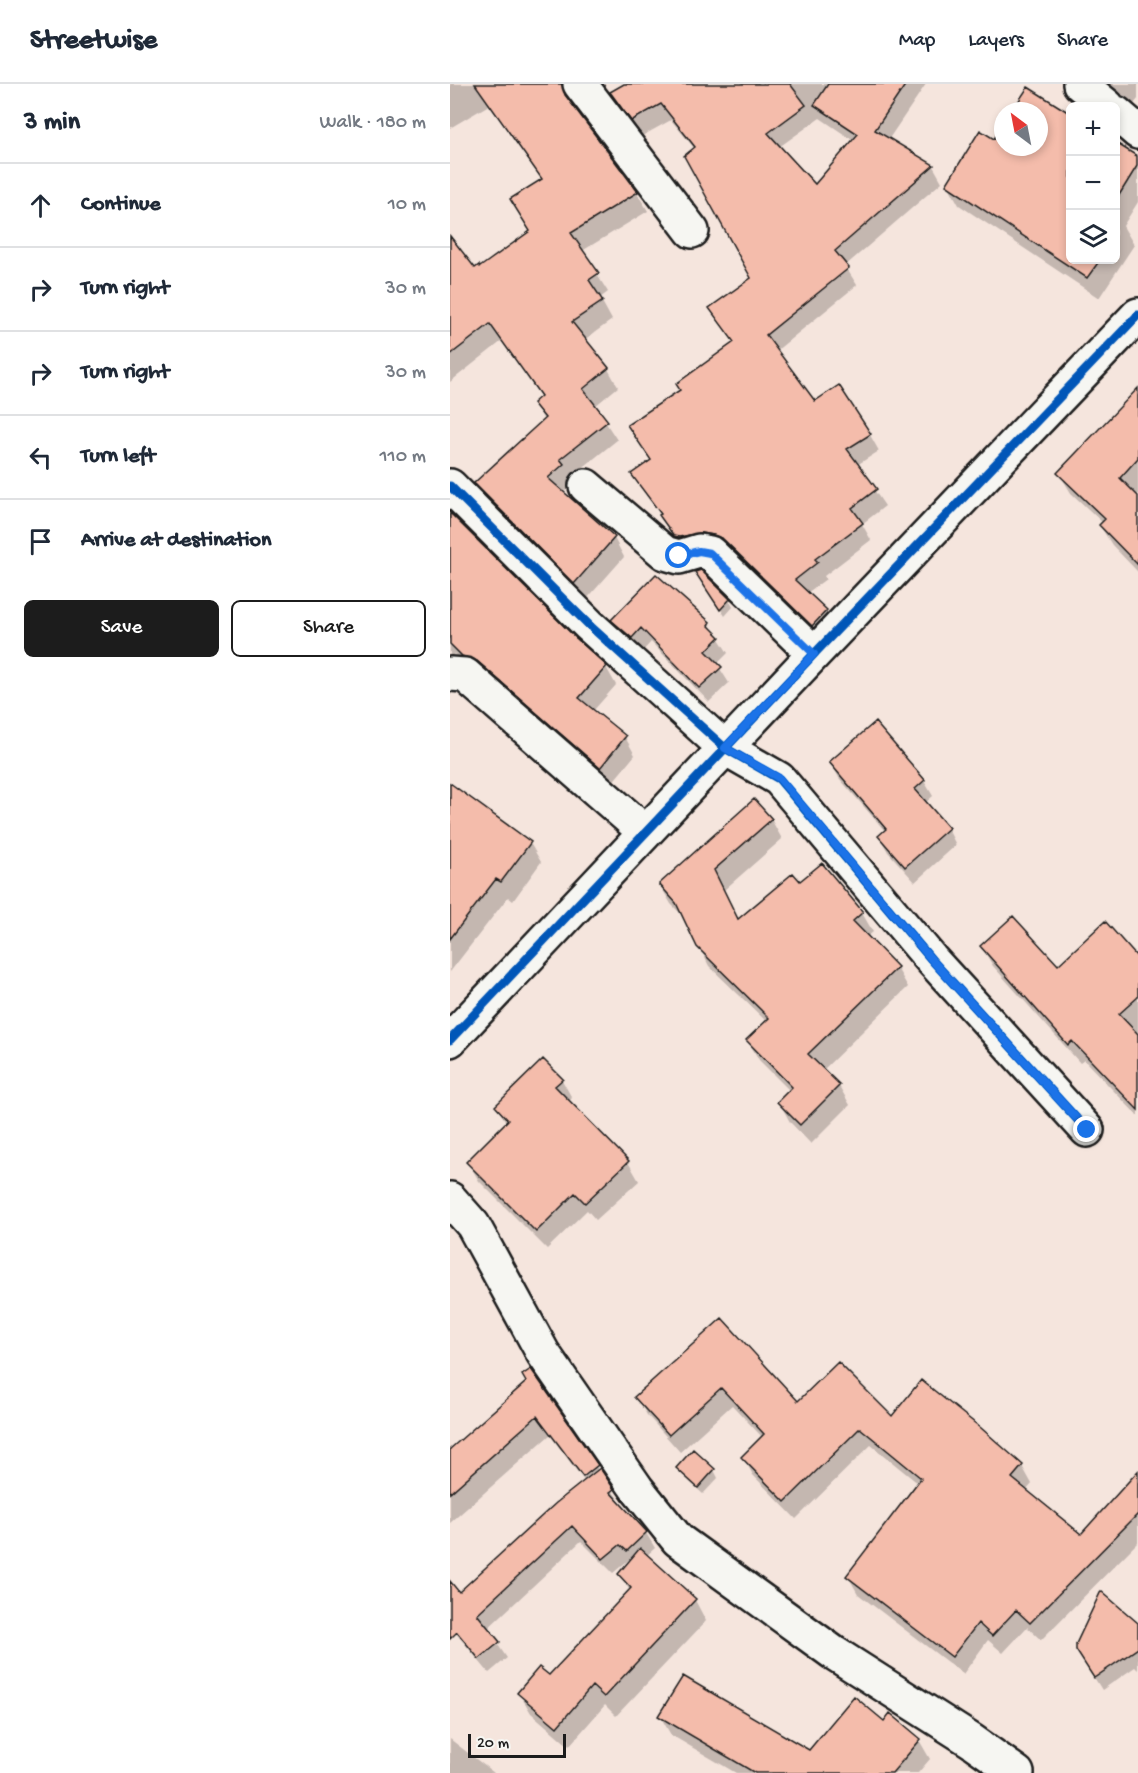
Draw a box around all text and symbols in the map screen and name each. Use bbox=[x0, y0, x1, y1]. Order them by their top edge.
text: Streetwise bbox=[30, 25, 157, 58]
text: Map bbox=[899, 29, 935, 54]
text: Layers bbox=[968, 29, 1024, 54]
text: Share bbox=[1057, 29, 1108, 54]
north arrow bbox=[994, 102, 1048, 156]
map controls bbox=[1066, 102, 1120, 264]
button: + bbox=[1066, 102, 1120, 156]
text: 3 min bbox=[24, 108, 80, 139]
text: Walk · 180 m bbox=[319, 112, 426, 135]
button: − bbox=[1066, 156, 1120, 210]
icon: ahead bbox=[24, 189, 57, 222]
text: Continue bbox=[81, 192, 161, 218]
text: 10 m bbox=[388, 194, 426, 217]
button: layers bbox=[1066, 210, 1120, 264]
icon: right bbox=[24, 273, 57, 306]
text: Turn right bbox=[81, 276, 169, 302]
text: 30 m bbox=[385, 278, 426, 301]
icon: right bbox=[24, 357, 57, 390]
text: Turn right bbox=[81, 360, 169, 386]
text: 30 m bbox=[385, 362, 426, 385]
icon: left bbox=[24, 441, 57, 474]
text: Turn left bbox=[81, 444, 155, 470]
text: 110 m bbox=[380, 446, 426, 469]
icon: arrive bbox=[24, 525, 57, 558]
text: Arrive at destination bbox=[81, 528, 271, 554]
route start bbox=[665, 542, 691, 568]
button: Save bbox=[24, 600, 219, 657]
button: Share bbox=[231, 600, 426, 657]
route end bbox=[1073, 1116, 1099, 1142]
scale bar bbox=[468, 1731, 566, 1758]
text: 20 m bbox=[477, 1735, 509, 1754]

